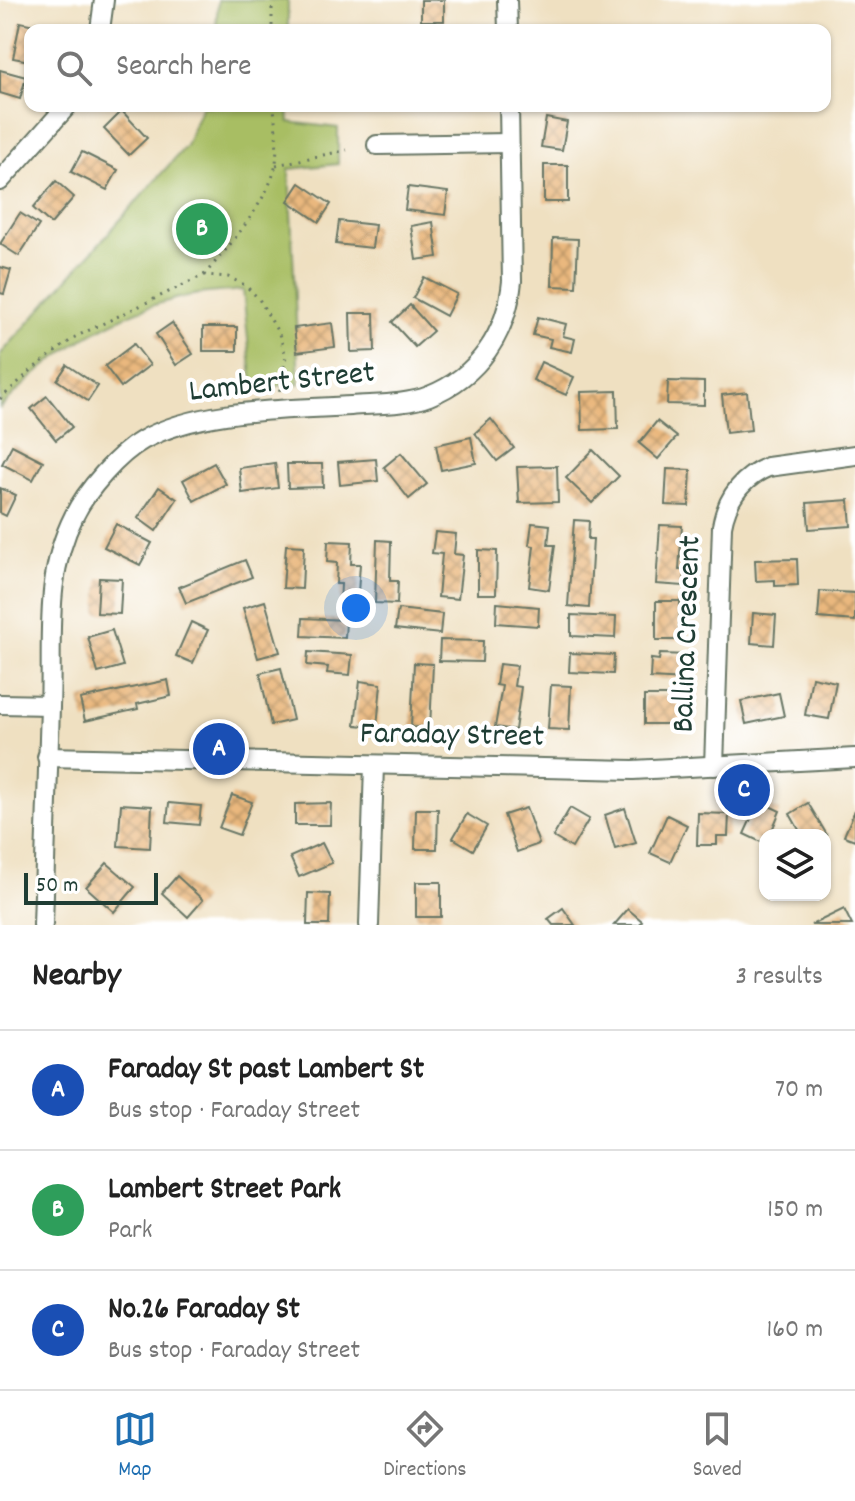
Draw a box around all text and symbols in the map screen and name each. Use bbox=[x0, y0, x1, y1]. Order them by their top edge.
search box bbox=[24, 24, 831, 112]
icon: search bbox=[52, 46, 96, 90]
text: Search here bbox=[116, 47, 252, 90]
pin: B bbox=[176, 199, 228, 259]
street label: Lambert Street bbox=[187, 351, 377, 417]
street label: Ballina Crescent bbox=[663, 534, 715, 733]
your location bbox=[336, 588, 376, 628]
street label: Faraday Street bbox=[359, 712, 545, 762]
pin: A bbox=[193, 719, 245, 779]
pin: C bbox=[718, 760, 770, 820]
map controls bbox=[759, 829, 831, 901]
button: layers bbox=[759, 829, 831, 901]
scale bar bbox=[24, 869, 158, 905]
text: 50 m bbox=[36, 871, 78, 902]
text: Nearby bbox=[32, 953, 121, 1002]
text: 3 results bbox=[736, 959, 823, 996]
text: Faraday St past Lambert St bbox=[108, 1050, 424, 1093]
text: A bbox=[51, 1072, 65, 1109]
text: 70 m bbox=[775, 1072, 823, 1109]
text: Bus stop · Faraday Street bbox=[108, 1093, 360, 1130]
text: Lambert Street Park bbox=[108, 1170, 341, 1213]
text: B bbox=[52, 1192, 64, 1229]
text: 150 m bbox=[767, 1192, 823, 1229]
text: Park bbox=[108, 1213, 152, 1250]
text: No.26 Faraday St bbox=[108, 1290, 300, 1333]
text: C bbox=[52, 1312, 64, 1349]
text: 160 m bbox=[767, 1312, 823, 1349]
text: Bus stop · Faraday Street bbox=[108, 1333, 360, 1370]
tab: Map bbox=[113, 1407, 157, 1486]
tab: Directions bbox=[383, 1407, 467, 1486]
tab: Saved bbox=[693, 1407, 742, 1486]

